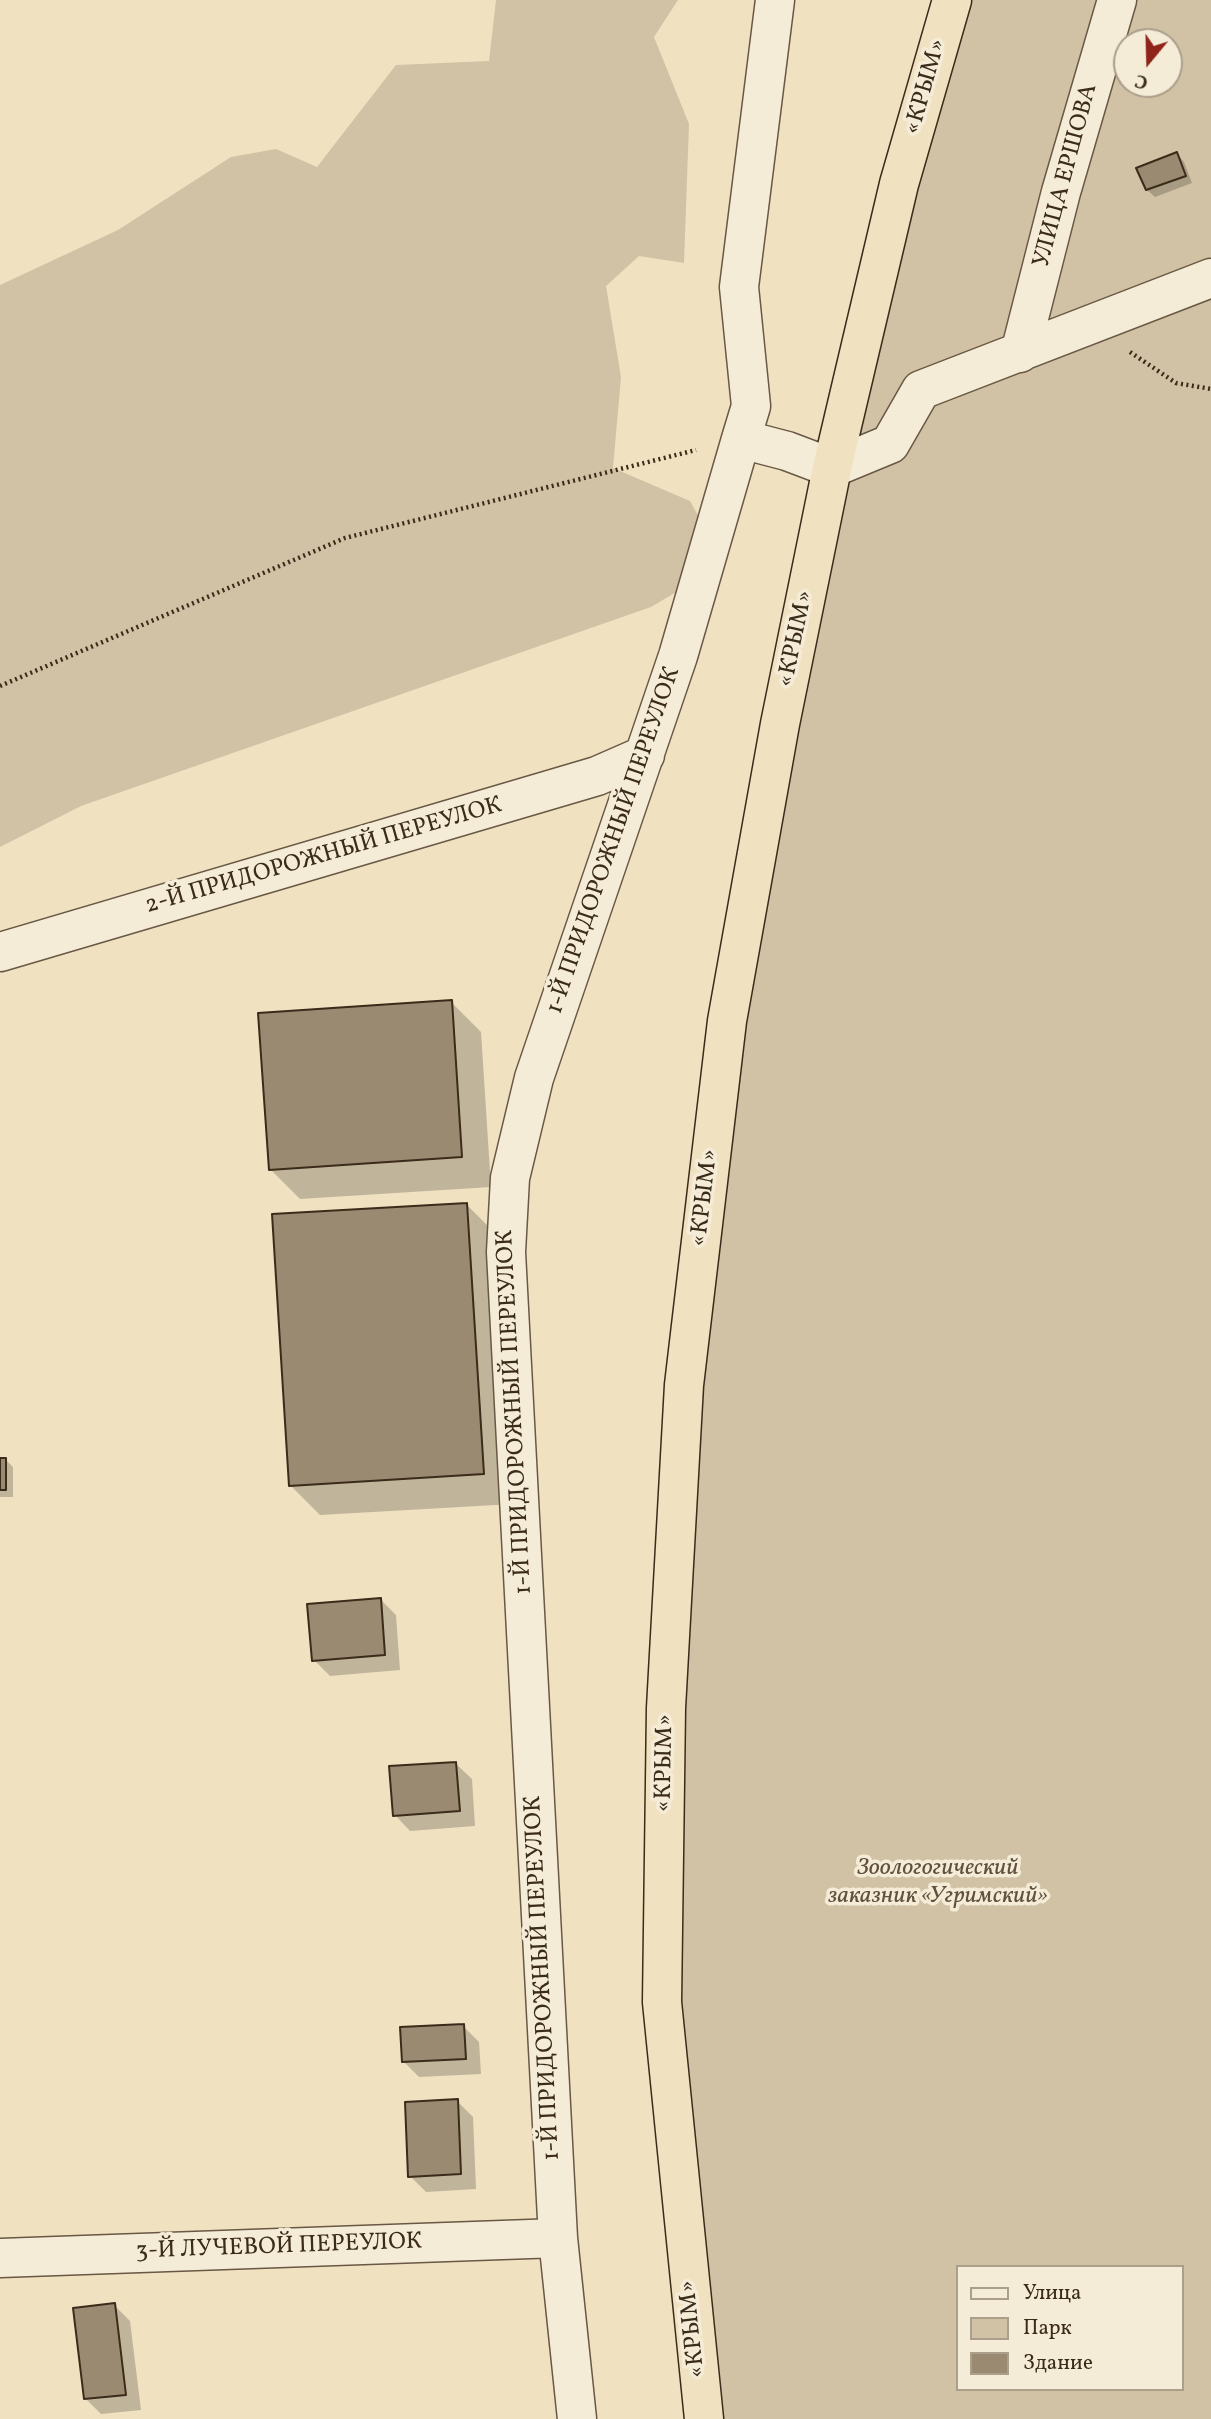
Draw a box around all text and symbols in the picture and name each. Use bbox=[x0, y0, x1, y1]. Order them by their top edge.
north arrow bbox=[1113, 28, 1183, 98]
street label: «КРЫМ» bbox=[900, 36, 954, 138]
text: С bbox=[1132, 67, 1152, 95]
street label: УЛИЦА ЕРШОВА bbox=[1029, 81, 1105, 271]
street label: «КРЫМ» bbox=[773, 588, 821, 690]
street label: 1-Й ПРИДОРОЖНЫЙ ПЕРЕУЛОК bbox=[542, 664, 688, 1018]
street label: 2-Й ПРИДОРОЖНЫЙ ПЕРЕУЛОК bbox=[142, 792, 506, 922]
street label: «КРЫМ» bbox=[686, 1148, 726, 1248]
street label: 1-Й ПРИДОРОЖНЫЙ ПЕРЕУЛОК bbox=[492, 1229, 540, 1595]
street label: «КРЫМ» bbox=[651, 1714, 681, 1812]
street label: 1-Й ПРИДОРОЖНЫЙ ПЕРЕУЛОК bbox=[520, 1795, 568, 2161]
park label: Зоологогический заказник «Угримский» bbox=[828, 1856, 1048, 1912]
street label: 3-Й ЛУЧЕВОЙ ПЕРЕУЛОК bbox=[135, 2229, 423, 2267]
legend bbox=[956, 2265, 1183, 2391]
street label: «КРЫМ» bbox=[675, 2279, 713, 2379]
text: Улица bbox=[1023, 2279, 1081, 2308]
text: Парк bbox=[1023, 2314, 1072, 2343]
text: Здание bbox=[1023, 2349, 1093, 2378]

